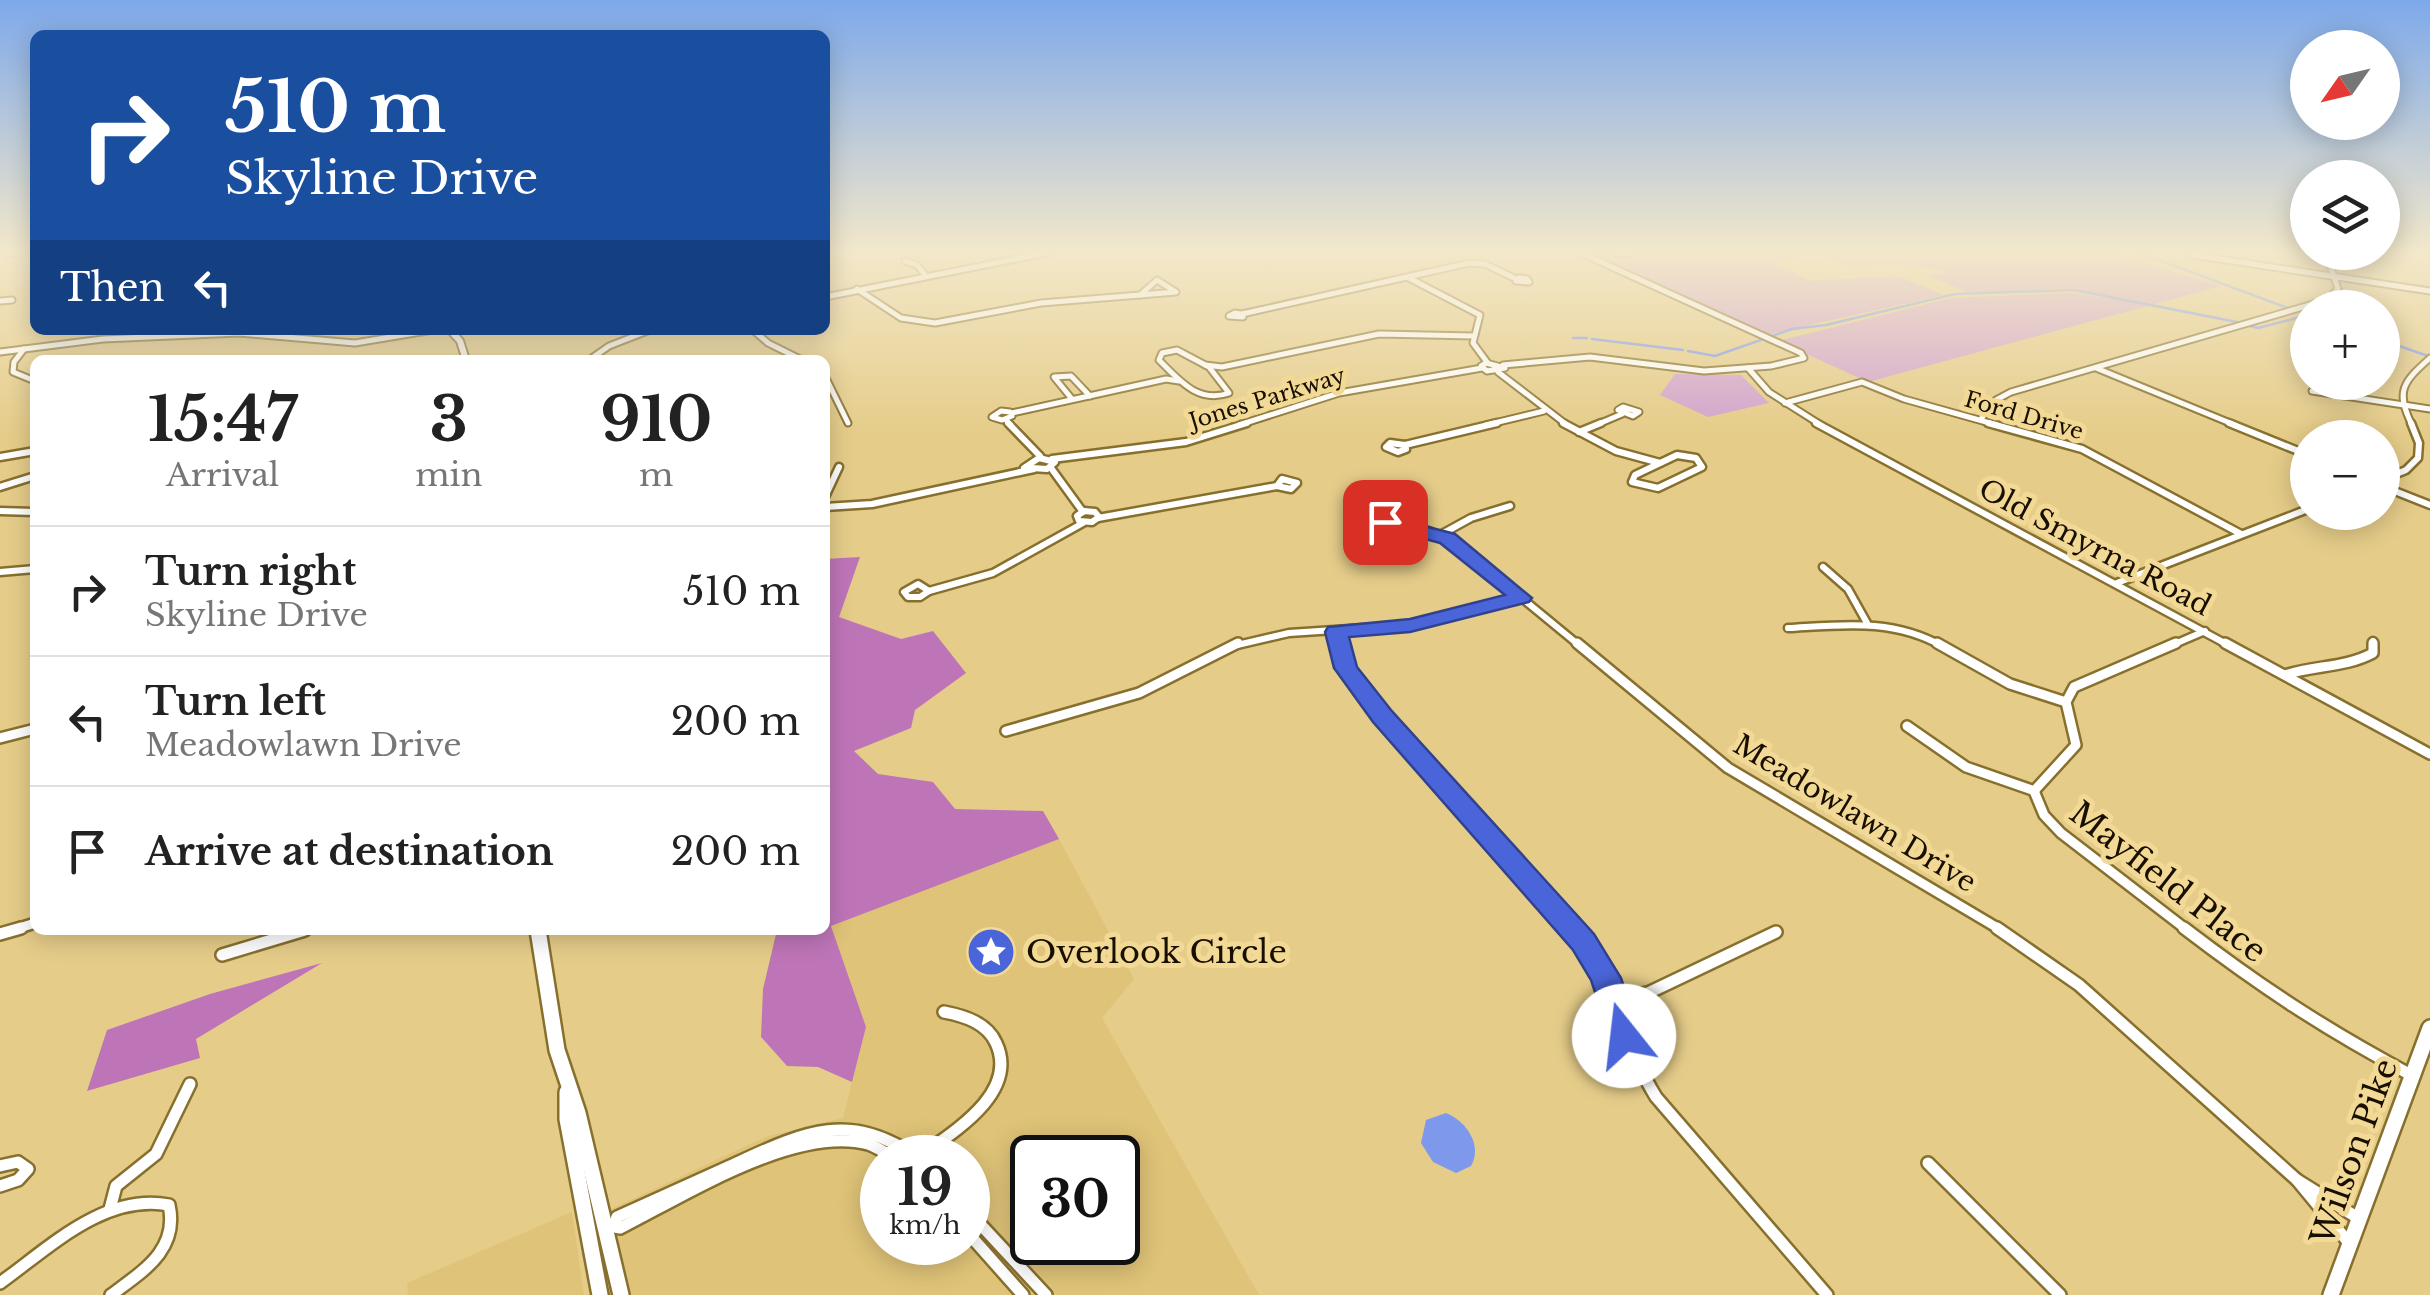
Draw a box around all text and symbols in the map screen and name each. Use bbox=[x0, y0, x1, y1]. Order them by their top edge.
north arrow bbox=[2290, 30, 2400, 140]
map controls bbox=[2290, 30, 2400, 530]
text: 510 m bbox=[225, 64, 446, 151]
icon: right bbox=[60, 70, 190, 200]
text: Skyline Drive bbox=[225, 150, 538, 206]
button: layers bbox=[2290, 160, 2400, 270]
icon: left bbox=[185, 260, 240, 315]
text: Then bbox=[60, 264, 165, 311]
button: + bbox=[2290, 290, 2400, 400]
street label: Jones Parkway bbox=[1183, 362, 1349, 436]
text: 15:47 bbox=[148, 383, 297, 457]
text: 3 bbox=[430, 383, 468, 457]
text: 910 bbox=[600, 383, 712, 457]
street label: Ford Drive bbox=[1961, 386, 2086, 445]
button: − bbox=[2290, 420, 2400, 530]
text: Arrival bbox=[166, 455, 279, 495]
text: min bbox=[415, 455, 483, 495]
text: m bbox=[639, 455, 673, 495]
street label: Old Smyrna Road bbox=[1973, 471, 2217, 624]
pin bbox=[1343, 480, 1428, 565]
icon: arrive bbox=[1358, 495, 1413, 550]
text: Turn right bbox=[145, 548, 356, 595]
icon: right bbox=[60, 564, 115, 619]
text: 510 m bbox=[683, 568, 800, 615]
text: Skyline Drive bbox=[145, 595, 368, 635]
text: Turn left bbox=[145, 678, 326, 725]
icon: left bbox=[60, 694, 115, 749]
text: 200 m bbox=[671, 698, 800, 745]
text: Meadowlawn Drive bbox=[145, 725, 462, 765]
street label: Meadowlawn Drive bbox=[1727, 727, 1982, 900]
street label: Mayfield Place bbox=[2062, 793, 2274, 971]
icon: arrive bbox=[60, 824, 115, 879]
text: Arrive at destination bbox=[145, 828, 554, 875]
text: 200 m bbox=[671, 828, 800, 875]
place icon: Overlook Circle bbox=[965, 926, 1017, 978]
place label: Overlook Circle bbox=[1026, 932, 1287, 972]
position arrow bbox=[1572, 984, 1676, 1088]
street label: Wilson Pike bbox=[2301, 1053, 2406, 1251]
speed limit sign: 30 bbox=[1010, 1135, 1140, 1265]
text: 19 bbox=[897, 1156, 953, 1219]
text: km/h bbox=[890, 1210, 960, 1241]

